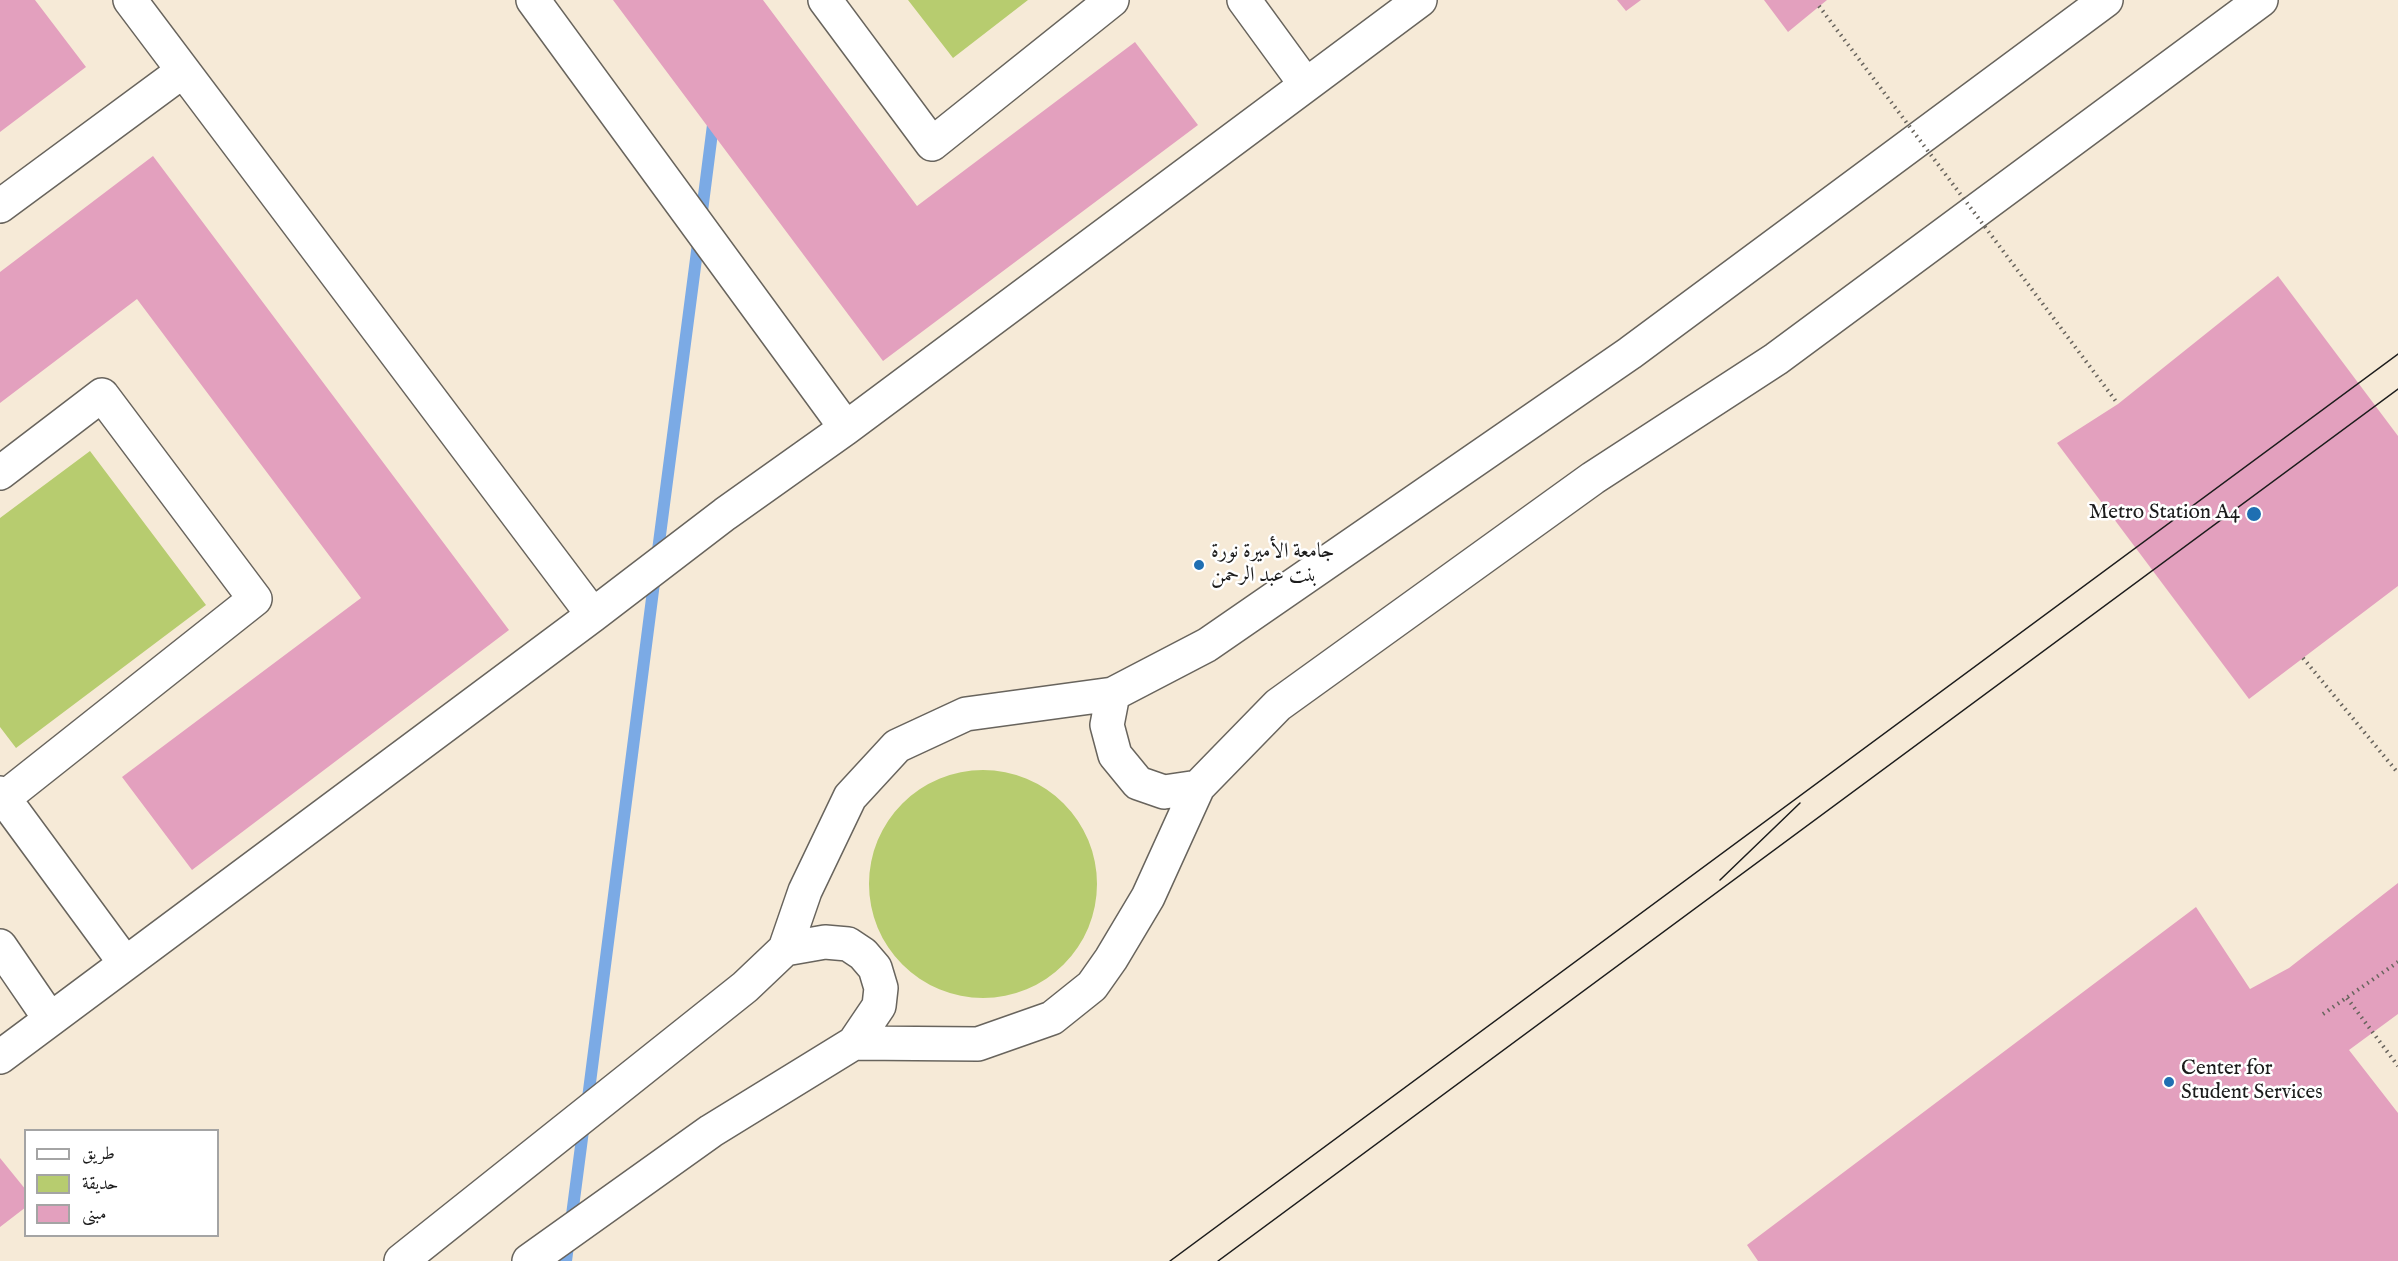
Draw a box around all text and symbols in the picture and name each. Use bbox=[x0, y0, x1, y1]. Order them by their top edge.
place label: Metro Station A4 bbox=[2089, 501, 2240, 527]
marker: Metro Station A4 bbox=[2245, 505, 2263, 523]
place label: جامعة الأميرة نورة بنت عبد الرحمن bbox=[1211, 540, 1334, 590]
marker: جامعة الأميرة نورة بنت عبد الرحمن bbox=[1192, 558, 1206, 572]
place label: Center for Student Services bbox=[2181, 1057, 2323, 1107]
marker: Center for Student Services bbox=[2162, 1075, 2176, 1089]
legend bbox=[24, 1129, 219, 1237]
text: طريق bbox=[82, 1143, 115, 1166]
text: حديقة bbox=[82, 1173, 118, 1196]
text: مبنى bbox=[82, 1203, 107, 1226]

